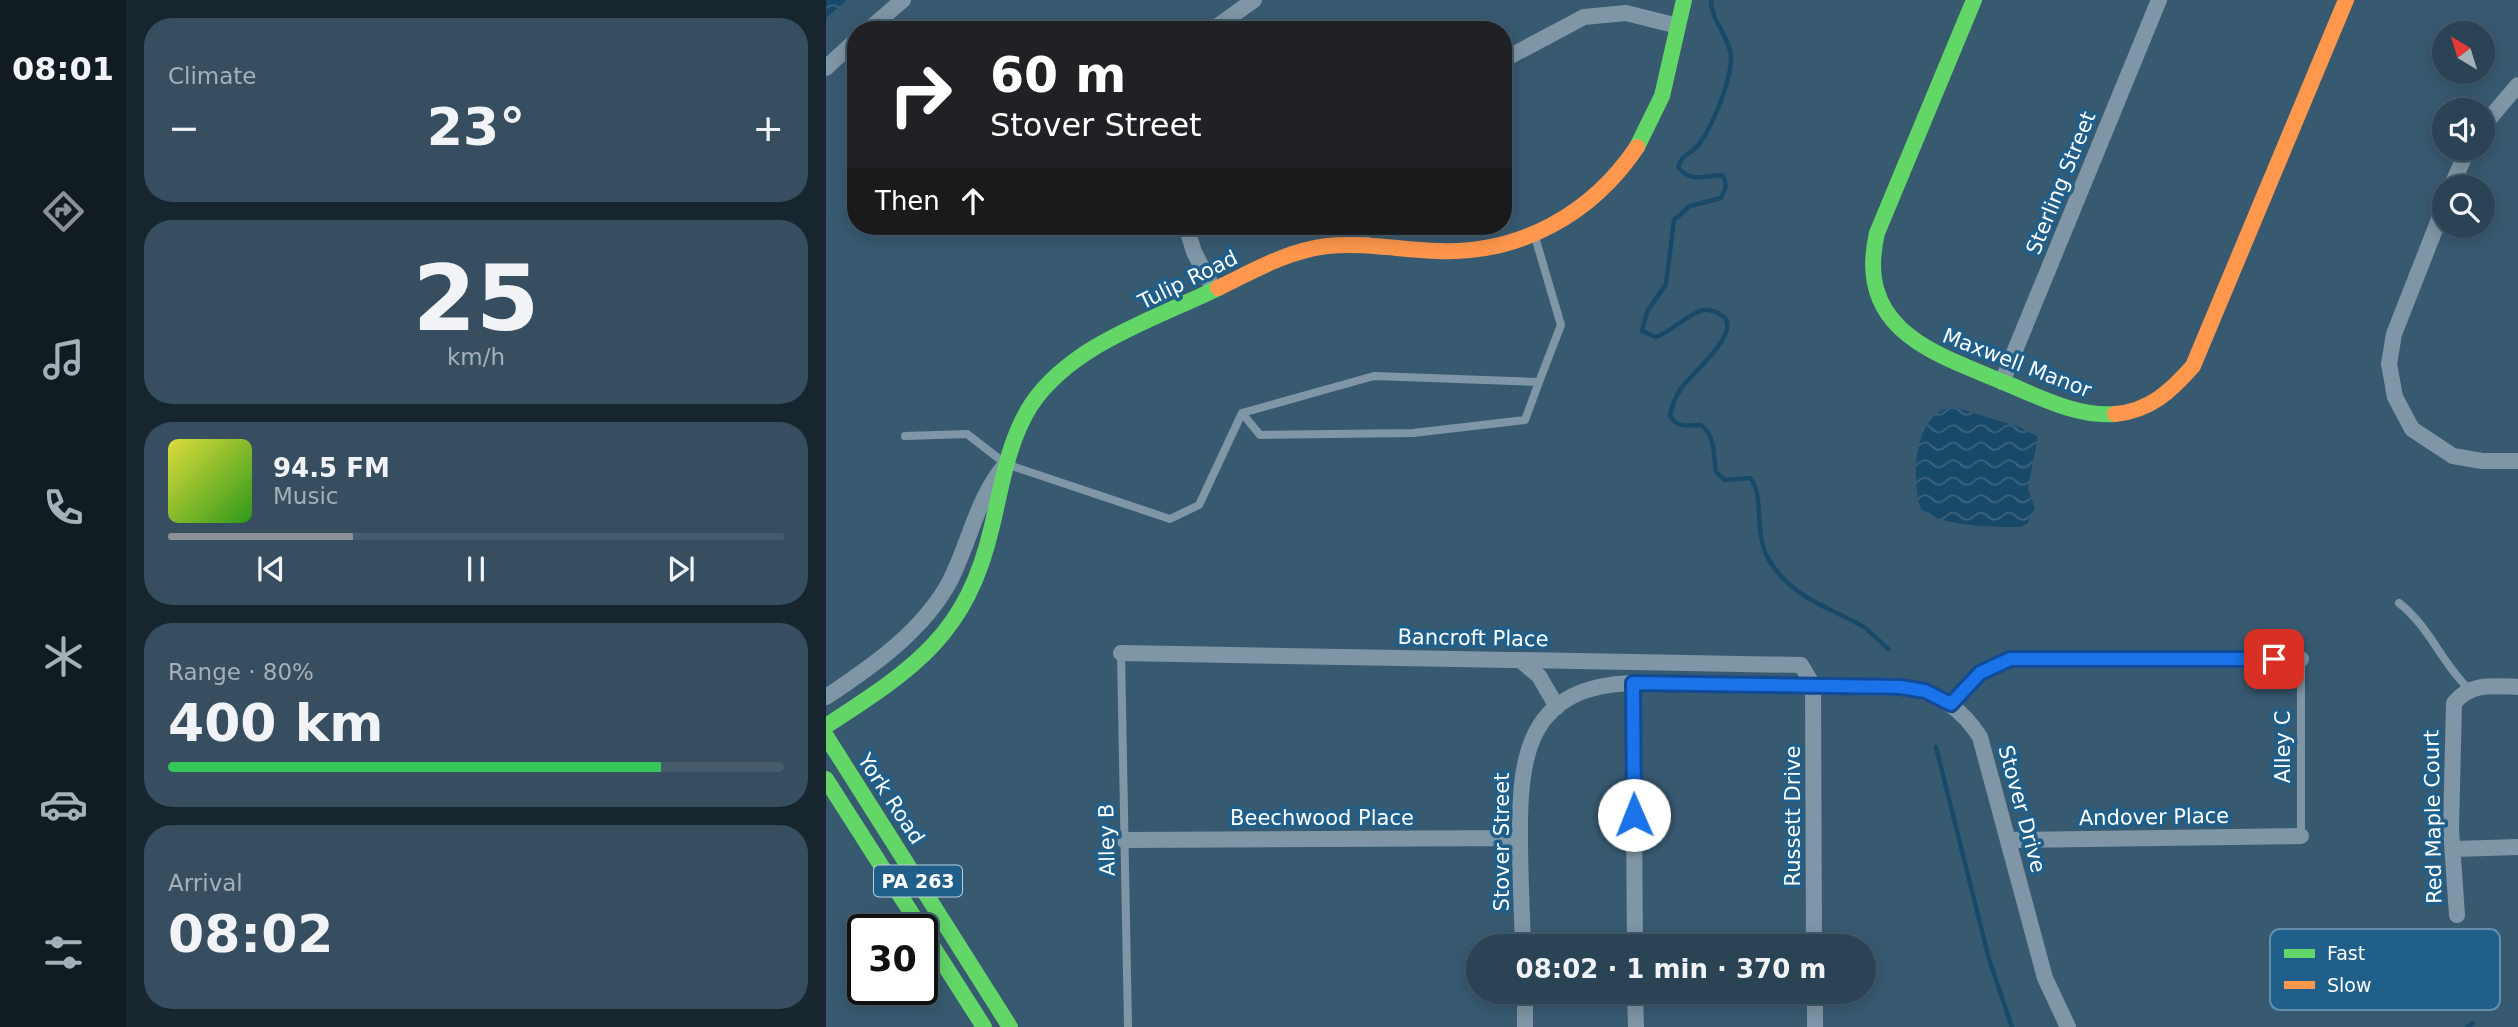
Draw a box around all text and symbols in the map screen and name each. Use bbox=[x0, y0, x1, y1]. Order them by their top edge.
north arrow bbox=[2432, 21, 2496, 84]
map controls bbox=[2432, 21, 2495, 238]
text: 60 m bbox=[990, 47, 1126, 104]
icon: right bbox=[875, 49, 966, 140]
text: 08:01 bbox=[12, 50, 114, 88]
text: Climate bbox=[168, 63, 257, 89]
text: 23° bbox=[427, 97, 525, 157]
button: sound bbox=[2432, 98, 2495, 161]
text: − bbox=[168, 106, 200, 150]
text: + bbox=[752, 106, 784, 150]
text: Stover Street bbox=[990, 106, 1202, 144]
street label: Sterling Street bbox=[2021, 108, 2101, 258]
button: search bbox=[2432, 175, 2495, 238]
icon: ahead bbox=[954, 182, 992, 220]
text: Then bbox=[875, 186, 940, 216]
icon: directions bbox=[39, 187, 88, 236]
text: 25 bbox=[413, 246, 539, 351]
street label: Tulip Road bbox=[1134, 246, 1241, 315]
street label: Maxwell Manor bbox=[1939, 324, 2095, 403]
icon: music bbox=[39, 335, 88, 384]
text: km/h bbox=[447, 344, 505, 370]
text: 94.5 FM bbox=[273, 453, 390, 483]
icon: phone bbox=[39, 483, 88, 532]
text: Music bbox=[273, 483, 338, 509]
icon: previous bbox=[252, 550, 290, 588]
icon: pause bbox=[457, 550, 495, 588]
icon: next bbox=[662, 550, 700, 588]
street label: Bancroft Place bbox=[1397, 625, 1549, 651]
pin bbox=[2244, 629, 2304, 689]
icon: climate bbox=[39, 632, 88, 681]
icon: arrive bbox=[2255, 640, 2293, 678]
text: Range · 80% bbox=[168, 659, 314, 685]
text: 400 km bbox=[168, 693, 383, 753]
street label: Alley C bbox=[2271, 711, 2295, 783]
street label: Red Maple Court bbox=[2419, 730, 2447, 904]
street label: Stover Drive bbox=[1993, 743, 2051, 875]
street label: Russett Drive bbox=[1781, 746, 1805, 886]
street label: York Road bbox=[852, 748, 929, 849]
street label: Stover Street bbox=[1490, 773, 1514, 911]
position arrow bbox=[1597, 778, 1671, 852]
icon: car bbox=[39, 780, 88, 829]
street label: Alley B bbox=[1094, 804, 1120, 876]
street label: Andover Place bbox=[2079, 804, 2229, 830]
street label: Beechwood Place bbox=[1230, 806, 1414, 830]
road number: PA 263 bbox=[874, 866, 962, 897]
text: Arrival bbox=[168, 870, 243, 896]
text: 08:02 bbox=[168, 904, 334, 964]
speed limit sign: 30 bbox=[847, 914, 938, 1005]
icon: filters bbox=[39, 928, 88, 977]
legend bbox=[2270, 929, 2500, 1010]
text: Fast bbox=[2327, 942, 2365, 964]
text: 08:02 · 1 min · 370 m bbox=[1516, 954, 1826, 984]
text: Slow bbox=[2327, 974, 2372, 996]

